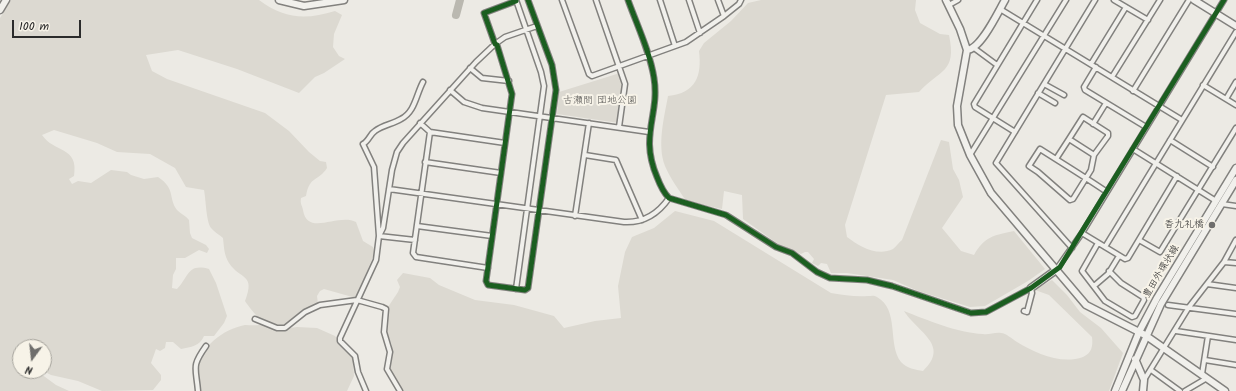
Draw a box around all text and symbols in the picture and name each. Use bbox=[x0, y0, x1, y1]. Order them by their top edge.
scale bar bbox=[14, 12, 83, 38]
text: 100 m bbox=[19, 17, 49, 36]
park label: 古瀬間 団地公園 bbox=[563, 95, 637, 107]
place label: 香九礼橋 bbox=[1164, 219, 1204, 231]
marker: 香九礼橋 bbox=[1207, 220, 1217, 230]
street label: 豊田外環状線 bbox=[1141, 243, 1183, 301]
north arrow bbox=[12, 339, 52, 379]
text: N bbox=[23, 360, 35, 379]

